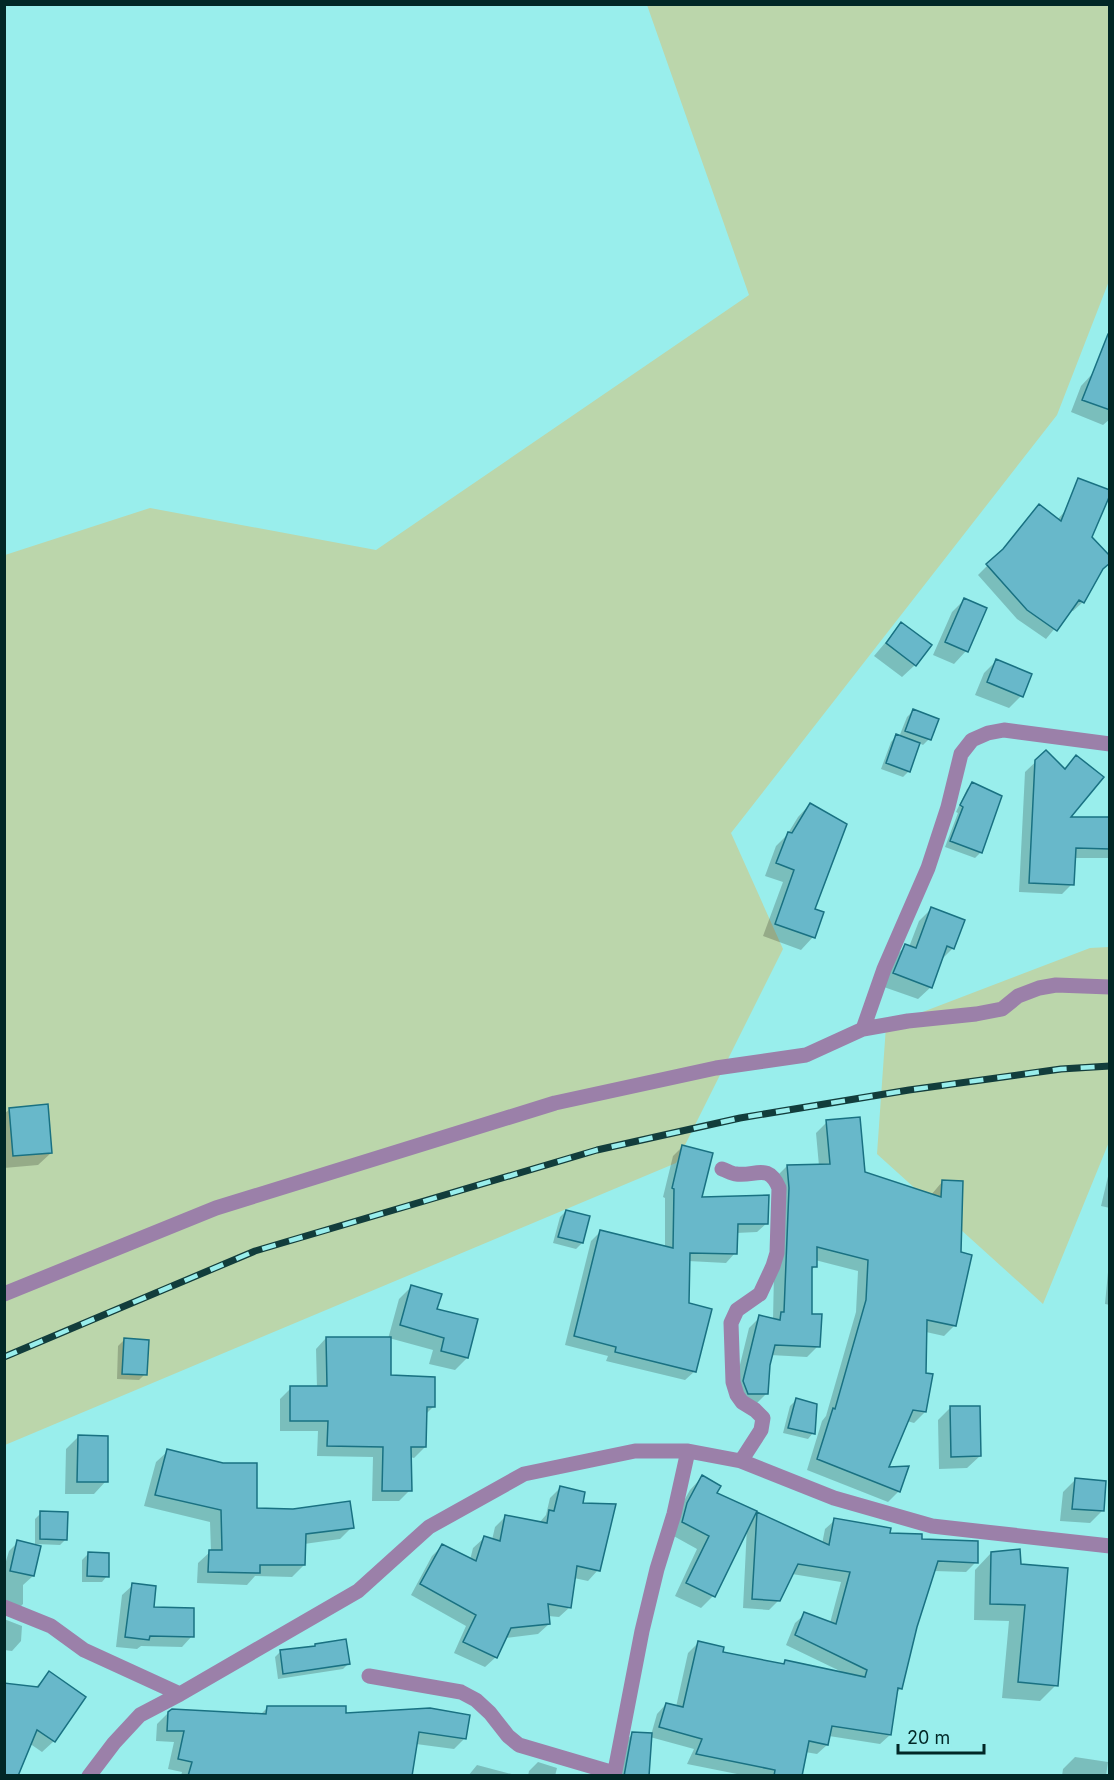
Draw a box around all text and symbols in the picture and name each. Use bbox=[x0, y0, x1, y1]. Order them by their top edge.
scale bar bbox=[898, 1717, 984, 1755]
text: 20 m bbox=[907, 1727, 950, 1748]

